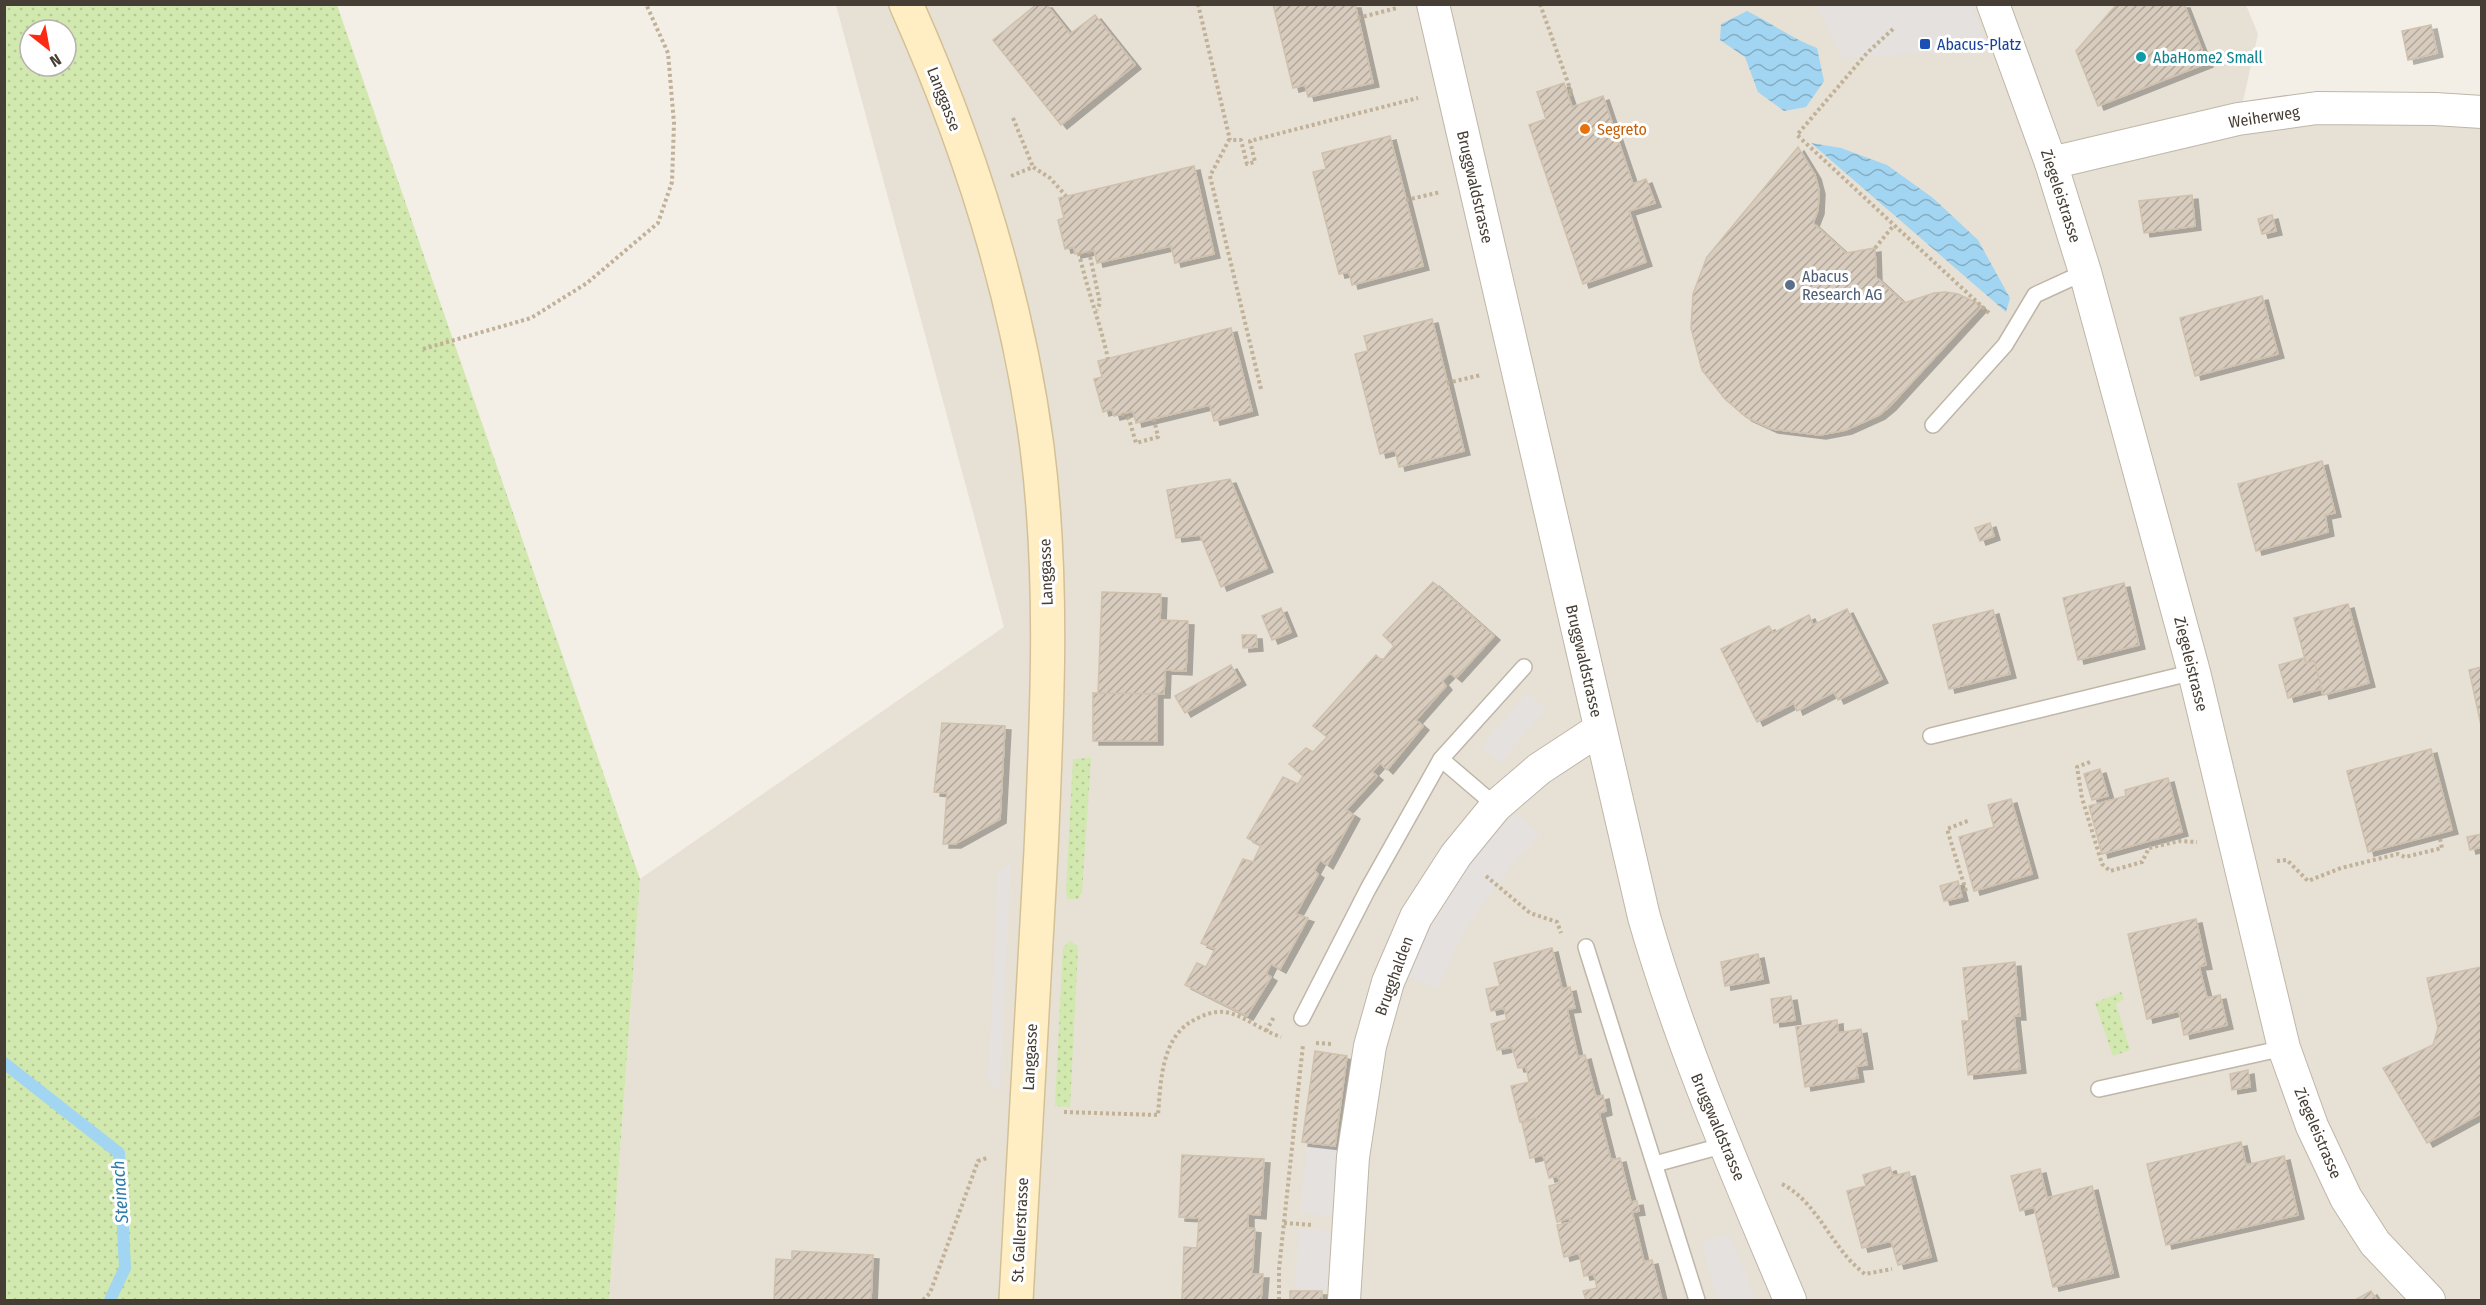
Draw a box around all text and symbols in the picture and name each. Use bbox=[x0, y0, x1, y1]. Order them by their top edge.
north arrow bbox=[18, 18, 78, 78]
place label: Abacus-Platz bbox=[1937, 35, 2021, 54]
marker: Abacus-Platz bbox=[1918, 37, 1932, 51]
place label: AbaHome2 Small bbox=[2153, 48, 2263, 67]
text: N bbox=[46, 50, 64, 71]
marker: AbaHome2 Small bbox=[2134, 50, 2148, 64]
street label: Langgasse bbox=[923, 64, 965, 134]
street label: Weiherweg bbox=[2227, 102, 2301, 132]
place label: Segreto bbox=[1597, 120, 1647, 139]
marker: Segreto bbox=[1578, 122, 1592, 136]
street label: Bruggwaldstrasse bbox=[1453, 129, 1497, 245]
street label: Ziegeleistrasse bbox=[2037, 147, 2085, 245]
place label: Abacus Research AG bbox=[1802, 267, 1882, 304]
marker: Abacus Research AG bbox=[1783, 278, 1797, 292]
street label: Langgasse bbox=[1035, 538, 1057, 606]
street label: Bruggwaldstrasse bbox=[1562, 603, 1606, 719]
street label: Ziegeleistrasse bbox=[2170, 615, 2212, 713]
street label: Brugghalden bbox=[1371, 934, 1417, 1018]
street label: Langgasse bbox=[1019, 1023, 1041, 1091]
street label: Bruggwaldstrasse bbox=[1687, 1070, 1749, 1184]
street label: Ziegeleistrasse bbox=[2290, 1085, 2346, 1181]
water label: Steinach bbox=[107, 1160, 133, 1225]
street label: St. Gallerstrasse bbox=[1008, 1177, 1032, 1283]

